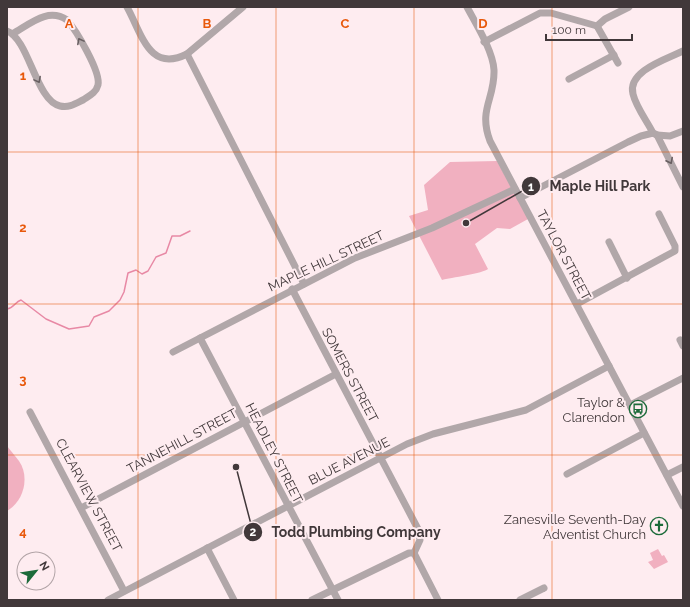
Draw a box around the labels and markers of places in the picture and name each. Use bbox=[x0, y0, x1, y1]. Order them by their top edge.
callout: Maple Hill Park bbox=[521, 173, 658, 199]
place label: Taylor & Clarendon bbox=[562, 395, 625, 425]
bus stop icon: Taylor & Clarendon bbox=[628, 399, 648, 419]
place label: Zanesville Seventh-Day Adventist Church bbox=[504, 512, 646, 542]
church icon: Zanesville Seventh-Day Adventist Church bbox=[649, 516, 669, 536]
callout: Todd Plumbing Company bbox=[243, 519, 448, 545]

